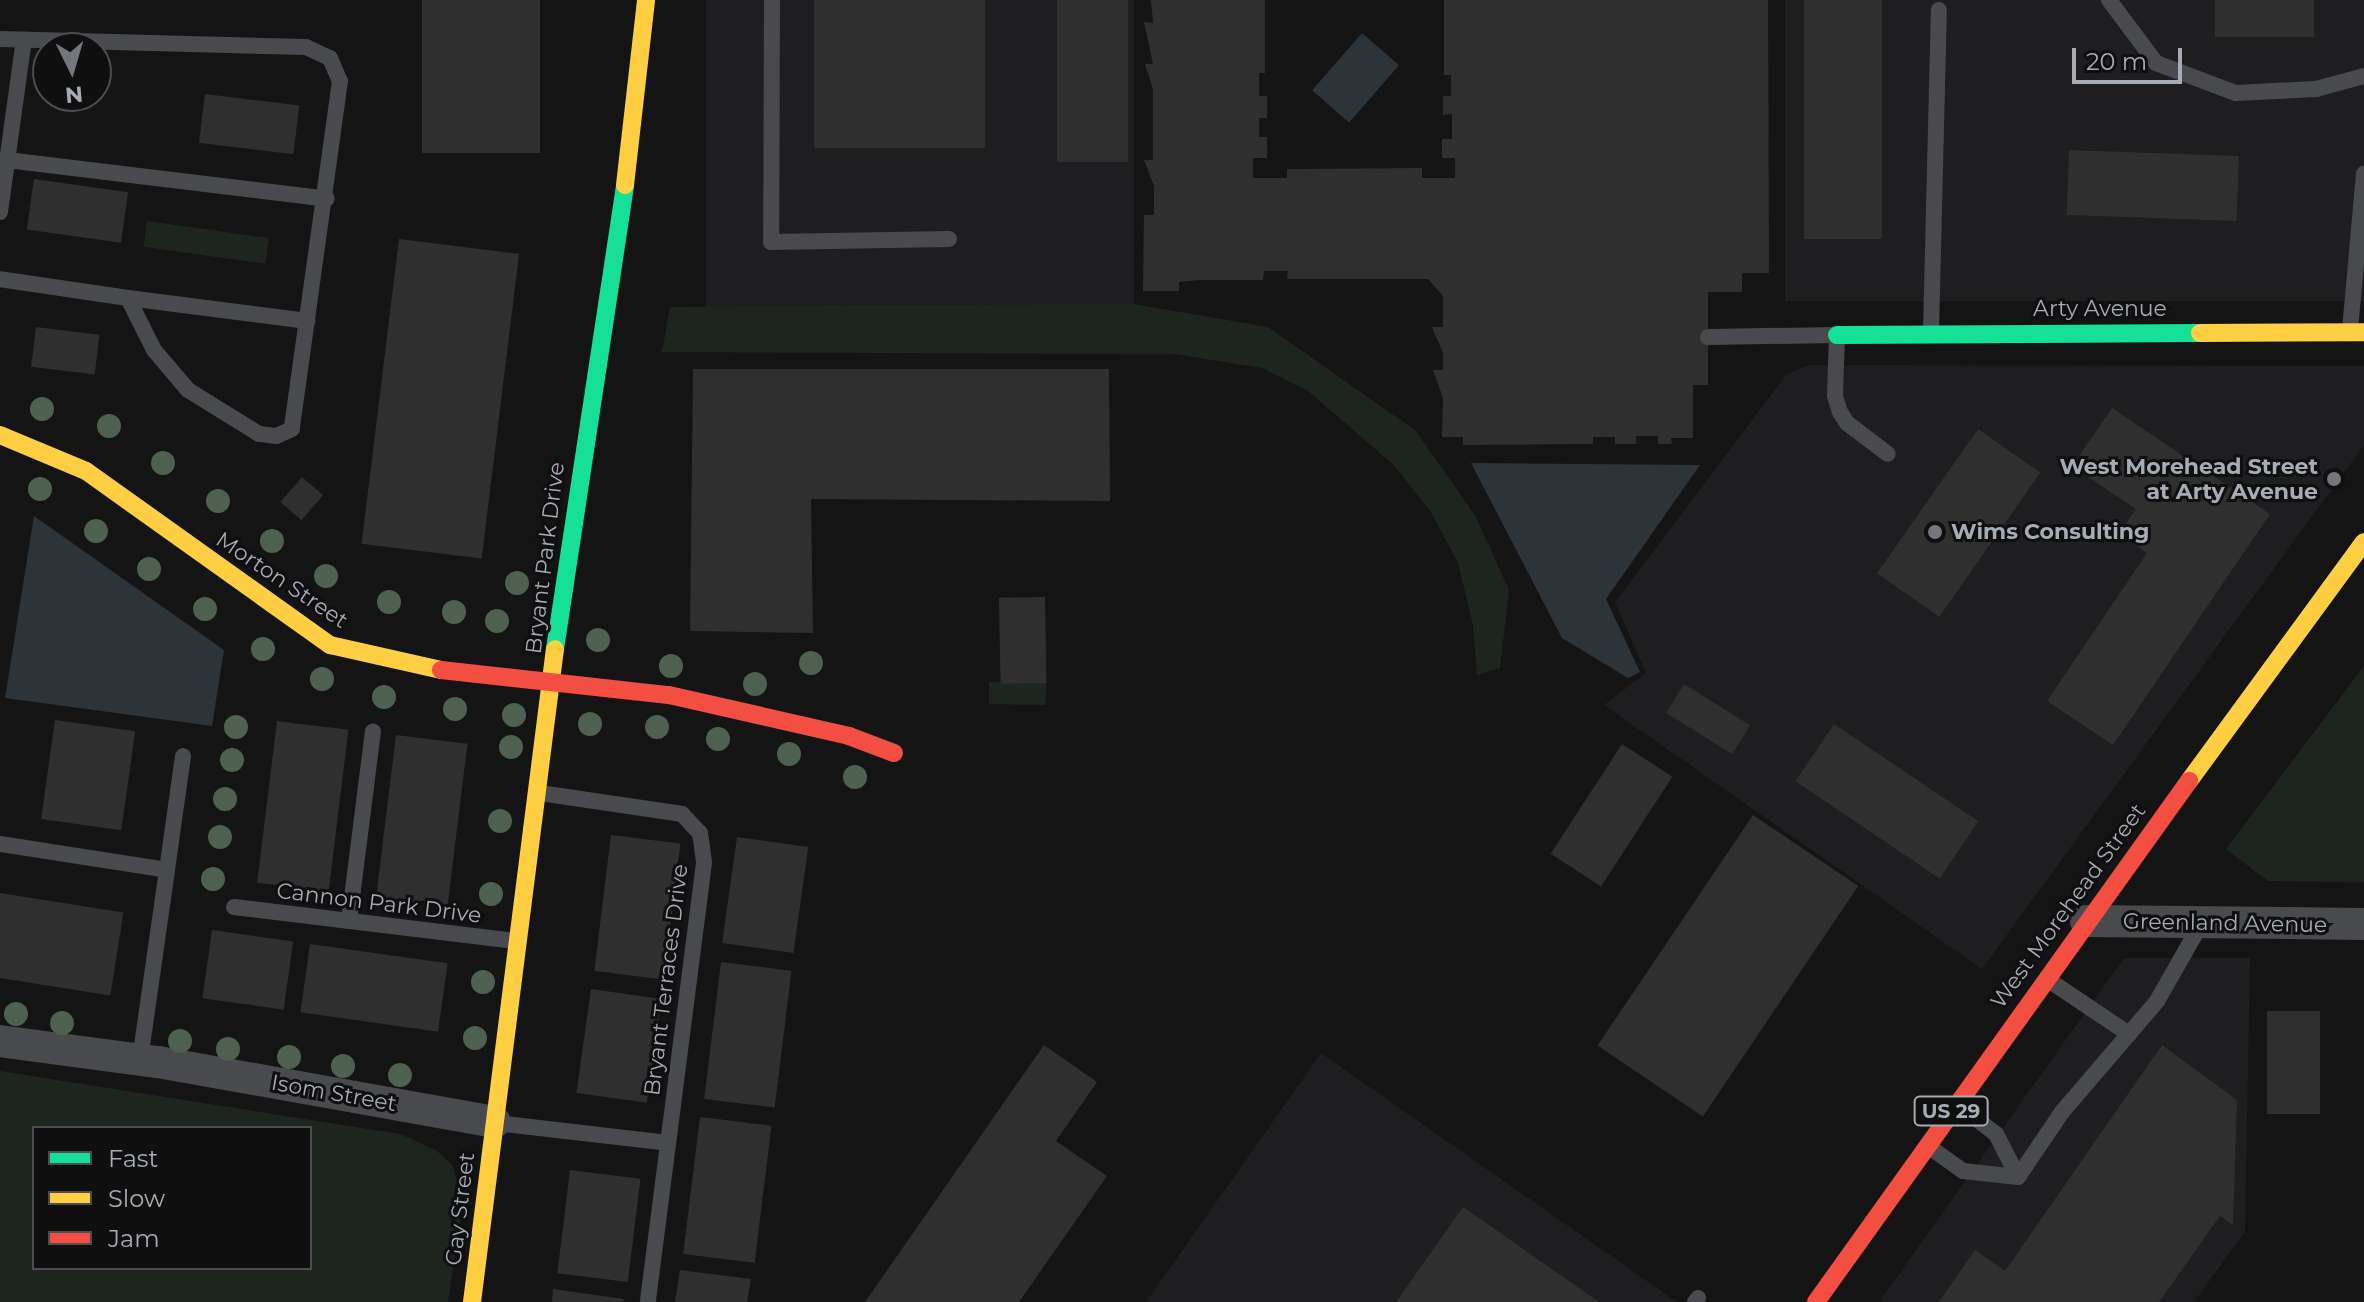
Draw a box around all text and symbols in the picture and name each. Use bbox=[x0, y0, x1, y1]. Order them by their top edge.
north arrow bbox=[32, 32, 112, 112]
scale bar bbox=[2076, 32, 2186, 82]
text: 20 m bbox=[2086, 47, 2147, 76]
text: N bbox=[64, 80, 84, 109]
street label: Arty Avenue bbox=[2033, 296, 2167, 322]
place label: West Morehead Street at Arty Avenue bbox=[2059, 453, 2318, 504]
street label: Bryant Park Drive bbox=[520, 461, 570, 655]
marker: West Morehead Street at Arty Avenue bbox=[2325, 470, 2343, 488]
place label: Wims Consulting bbox=[1951, 519, 2150, 545]
marker: Wims Consulting bbox=[1926, 523, 1944, 541]
street label: Morton Street bbox=[211, 526, 353, 634]
street label: West Morehead Street bbox=[1985, 798, 2151, 1014]
street label: Bryant Terraces Drive bbox=[639, 863, 693, 1097]
street label: Cannon Park Drive bbox=[275, 877, 483, 929]
street label: Greenland Avenue bbox=[2123, 908, 2327, 938]
street label: Isom Street bbox=[269, 1069, 399, 1117]
road number: US 29 bbox=[1913, 1095, 1989, 1127]
legend bbox=[32, 1126, 312, 1270]
text: Fast bbox=[108, 1144, 158, 1173]
street label: Gay Street bbox=[440, 1151, 480, 1267]
text: Slow bbox=[108, 1184, 165, 1213]
text: Jam bbox=[108, 1224, 160, 1253]

